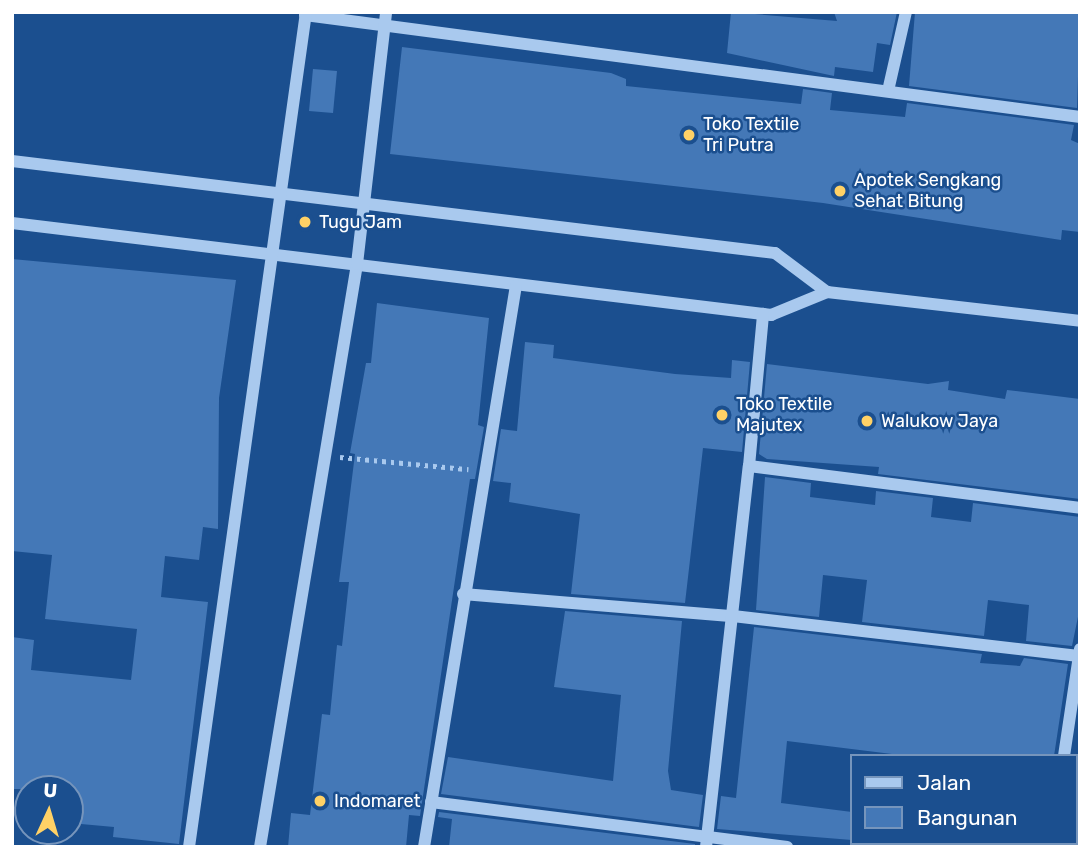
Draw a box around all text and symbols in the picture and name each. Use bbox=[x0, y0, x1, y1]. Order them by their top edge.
place label: Toko Textile Tri Putra bbox=[703, 114, 800, 156]
marker: Toko Textile Tri Putra bbox=[681, 127, 697, 143]
place label: Apotek Sengkang Sehat Bitung bbox=[854, 170, 1001, 212]
marker: Apotek Sengkang Sehat Bitung bbox=[832, 183, 848, 199]
place label: Tugu Jam bbox=[319, 211, 402, 233]
marker: Tugu Jam bbox=[297, 214, 313, 230]
place label: Toko Textile Majutex bbox=[736, 394, 833, 436]
marker: Toko Textile Majutex bbox=[714, 407, 730, 423]
place label: Walukow Jaya bbox=[881, 410, 999, 432]
marker: Walukow Jaya bbox=[859, 413, 875, 429]
legend bbox=[850, 754, 1078, 845]
text: Jalan bbox=[917, 770, 971, 795]
north arrow bbox=[14, 775, 84, 845]
text: U bbox=[43, 779, 58, 803]
place label: Indomaret bbox=[334, 790, 421, 812]
marker: Indomaret bbox=[312, 793, 328, 809]
text: Bangunan bbox=[917, 805, 1018, 830]

